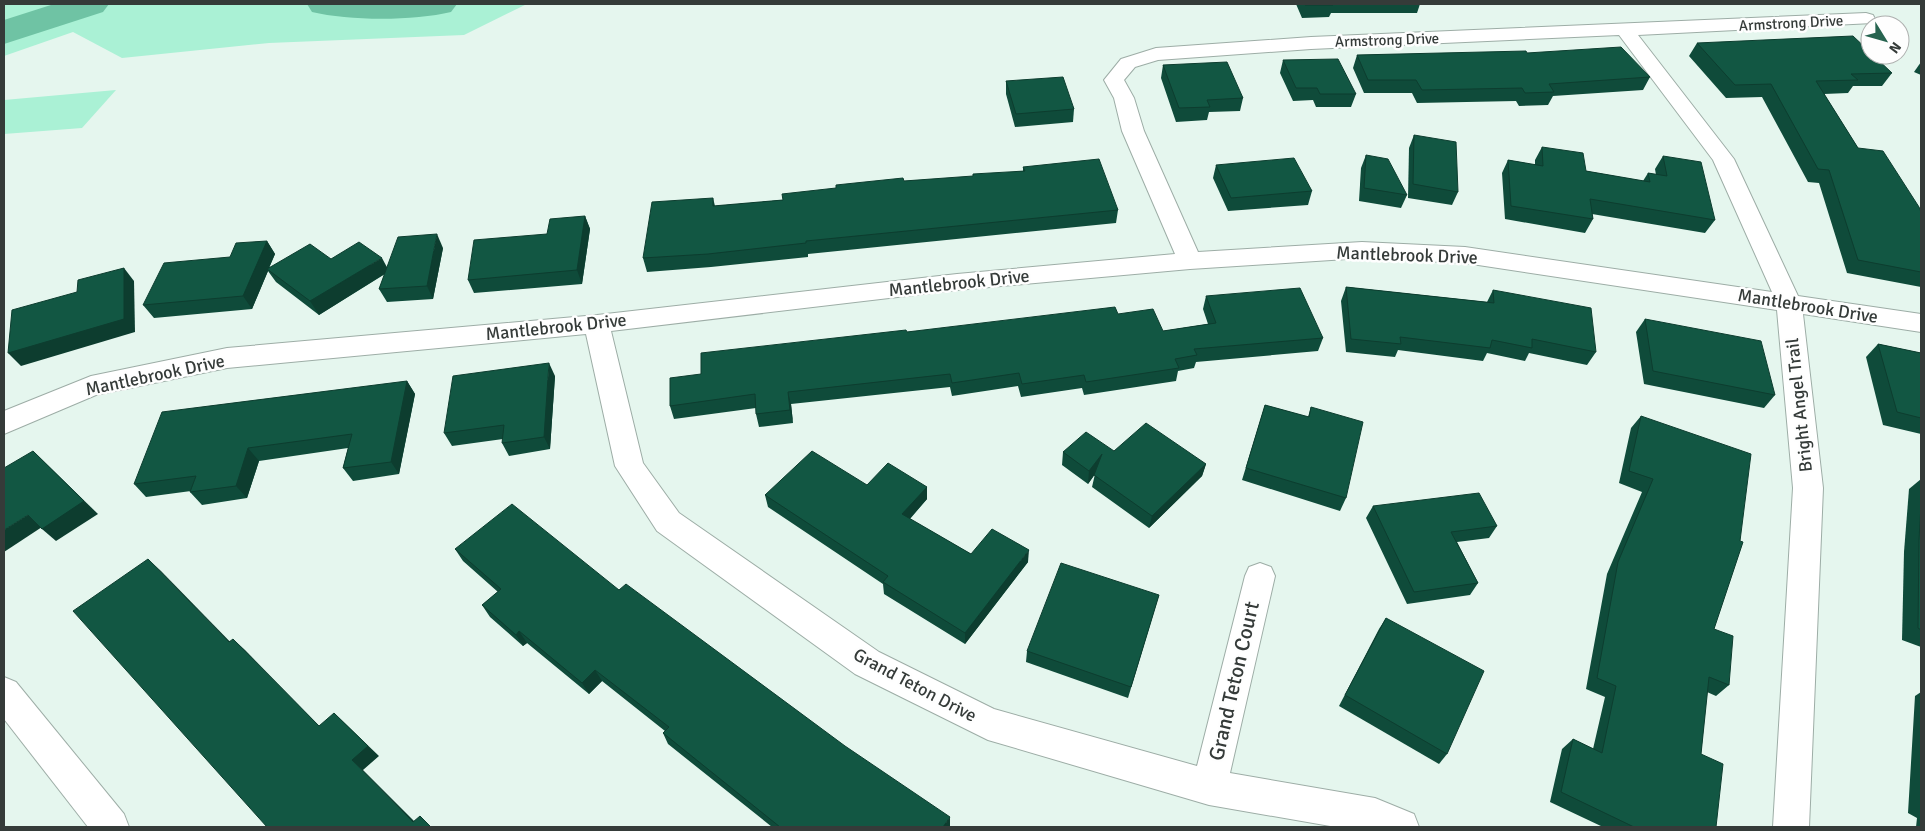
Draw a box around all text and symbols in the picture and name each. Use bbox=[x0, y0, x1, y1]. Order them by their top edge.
street label: Armstrong Drive bbox=[1738, 11, 1844, 35]
north arrow bbox=[1860, 15, 1910, 65]
street label: Armstrong Drive bbox=[1334, 29, 1440, 51]
text: N bbox=[1885, 39, 1905, 57]
street label: Mantlebrook Drive bbox=[1336, 242, 1478, 268]
street label: Mantlebrook Drive bbox=[887, 265, 1031, 301]
street label: Mantlebrook Drive bbox=[1736, 284, 1880, 328]
street label: Mantlebrook Drive bbox=[484, 309, 628, 345]
street label: Bright Angel Trail bbox=[1781, 337, 1817, 473]
street label: Mantlebrook Drive bbox=[83, 350, 227, 400]
street label: Grand Teton Court bbox=[1203, 599, 1265, 763]
street label: Grand Teton Drive bbox=[850, 643, 980, 727]

